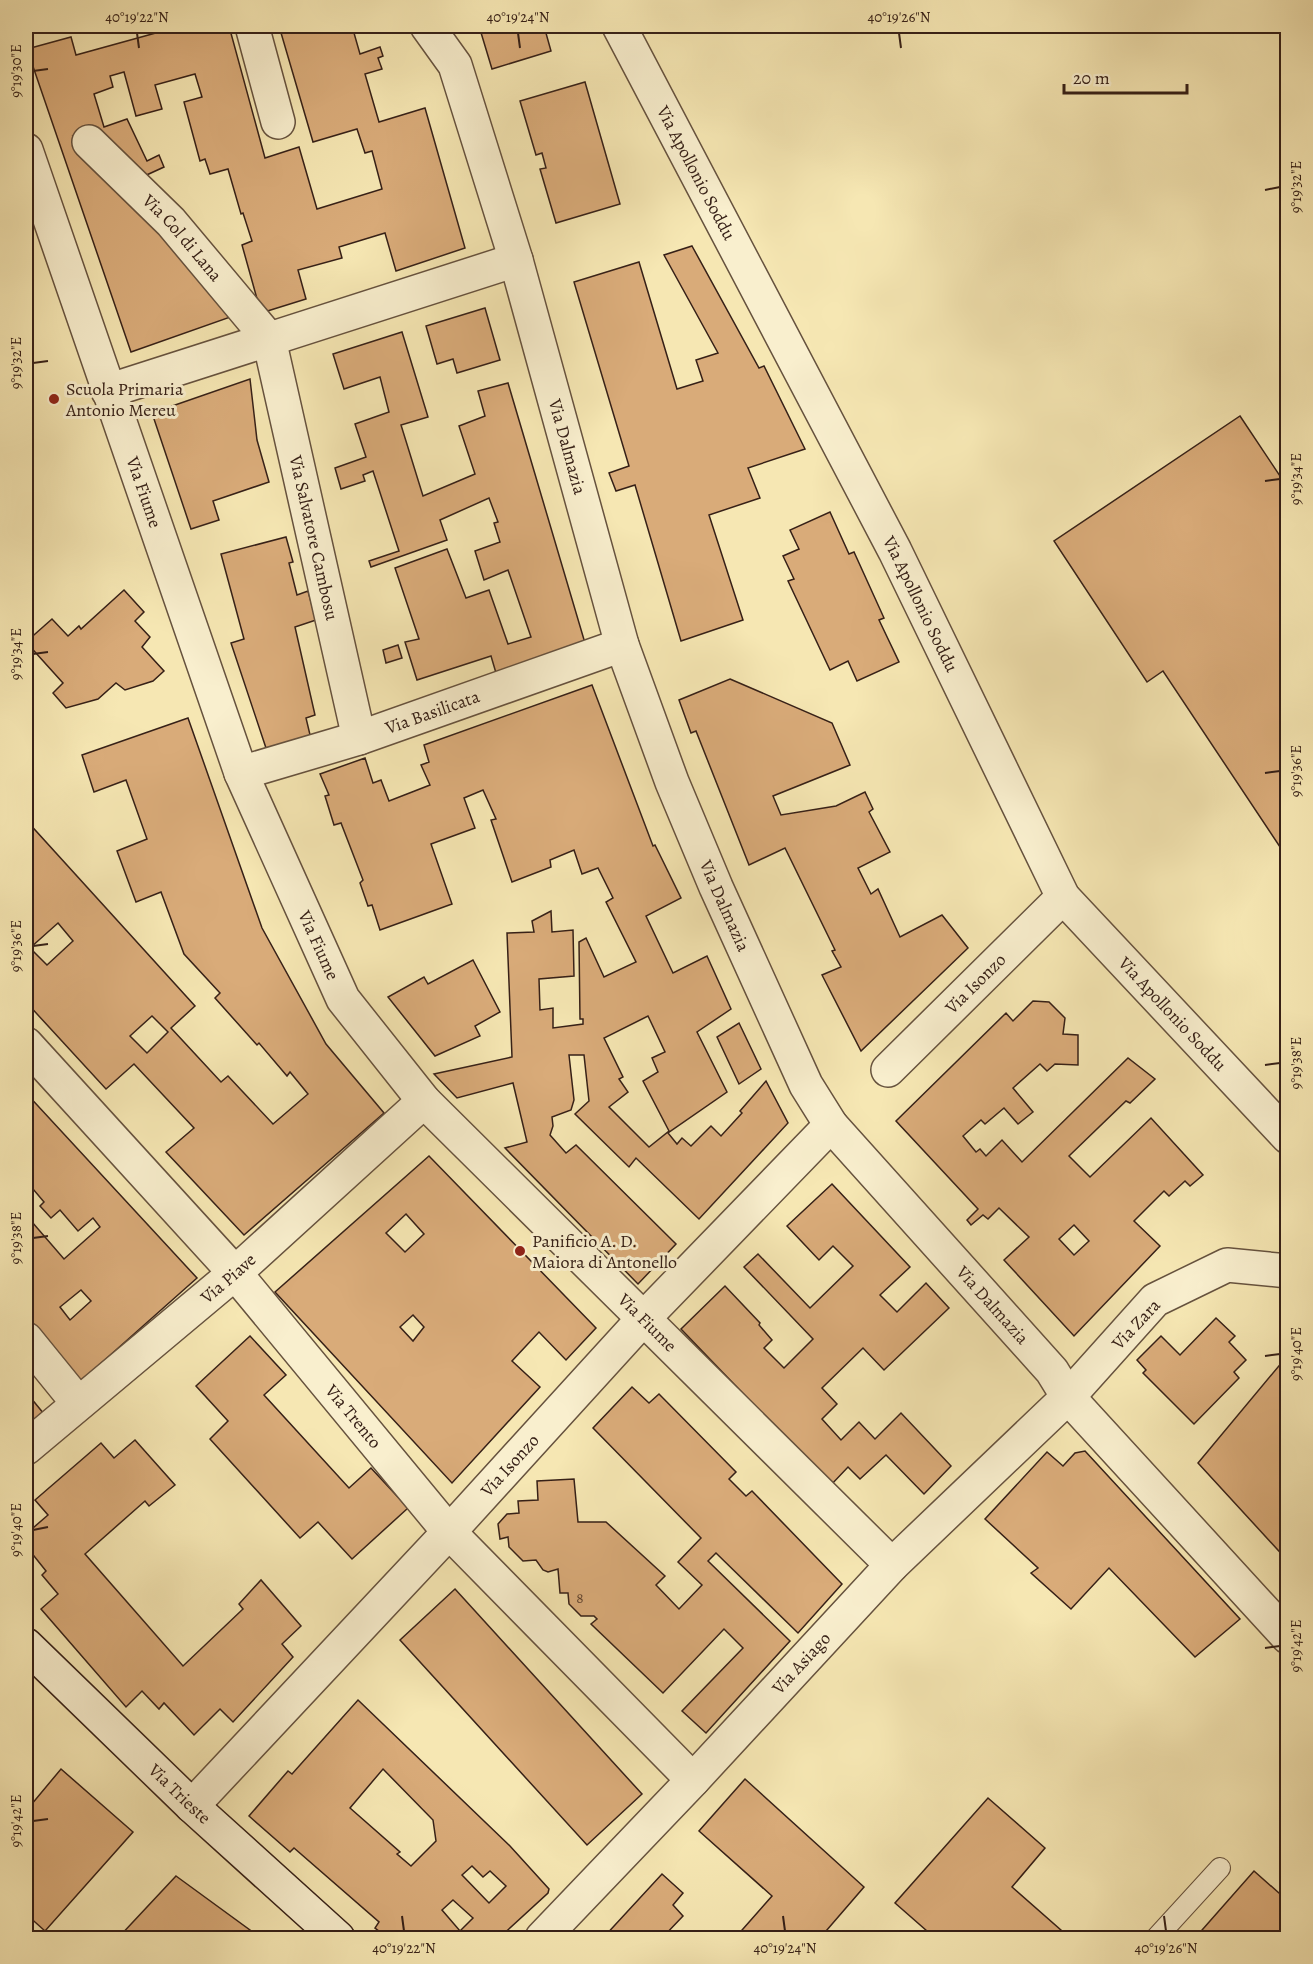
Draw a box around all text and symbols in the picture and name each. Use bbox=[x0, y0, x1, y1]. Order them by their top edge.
text: 40°19'22"N bbox=[105, 7, 169, 27]
text: 40°19'24"N bbox=[486, 7, 550, 27]
text: 40°19'26"N bbox=[867, 7, 931, 27]
text: 9°19'30"E bbox=[6, 44, 26, 98]
scale bar bbox=[1064, 57, 1187, 95]
text: 20 m bbox=[1073, 66, 1110, 90]
street label: Via Apollonio Soddu bbox=[651, 101, 742, 244]
text: 9°19'32"E bbox=[1286, 161, 1306, 213]
street label: Via Col di Lana bbox=[137, 188, 228, 287]
text: 9°19'32"E bbox=[6, 337, 26, 389]
place label: Scuola Primaria Antonio Mereu bbox=[65, 377, 184, 422]
marker: Scuola Primaria Antonio Mereu bbox=[47, 392, 61, 406]
street label: Via Dalmazia bbox=[543, 395, 592, 498]
street label: Via Fiume bbox=[120, 452, 168, 531]
street label: Via Salvatore Cambosu bbox=[283, 452, 344, 623]
text: 9°19'34"E bbox=[1286, 453, 1306, 505]
street label: Via Apollonio Soddu bbox=[877, 531, 964, 676]
text: 9°19'34"E bbox=[6, 628, 26, 680]
street label: Via Basilicata bbox=[381, 684, 483, 740]
text: 9°19'36"E bbox=[1286, 745, 1306, 797]
street label: Via Dalmazia bbox=[694, 855, 756, 956]
street label: Via Fiume bbox=[292, 906, 345, 984]
text: 9°19'36"E bbox=[6, 920, 26, 972]
street label: Via Isonzo bbox=[939, 948, 1011, 1020]
street label: Via Apollonio Soddu bbox=[1112, 951, 1232, 1076]
text: 9°19'38"E bbox=[1286, 1037, 1306, 1089]
text: 9°19'38"E bbox=[6, 1212, 26, 1264]
place label: Panificio A. D. Maiora di Antonello bbox=[532, 1229, 677, 1274]
marker: Panificio A. D. Maiora di Antonello bbox=[513, 1244, 527, 1258]
street label: Via Piave bbox=[195, 1248, 261, 1310]
street label: Via Dalmazia bbox=[950, 1260, 1035, 1350]
street label: Via Fiume bbox=[612, 1287, 682, 1357]
street label: Via Zara bbox=[1106, 1293, 1166, 1355]
text: 9°19'40"E bbox=[1286, 1327, 1306, 1381]
street label: Via Trento bbox=[319, 1379, 387, 1453]
street label: Via Isonzo bbox=[474, 1429, 545, 1502]
text: 9°19'40"E bbox=[6, 1503, 26, 1557]
house number: 8 bbox=[576, 1588, 584, 1608]
text: 9°19'42"E bbox=[1286, 1619, 1306, 1673]
street label: Via Asiago bbox=[766, 1627, 836, 1700]
street label: Via Trieste bbox=[143, 1758, 216, 1829]
text: 9°19'42"E bbox=[6, 1794, 26, 1848]
text: 40°19'22"N bbox=[372, 1938, 436, 1958]
text: 40°19'24"N bbox=[753, 1938, 817, 1958]
text: 40°19'26"N bbox=[1134, 1938, 1198, 1958]

